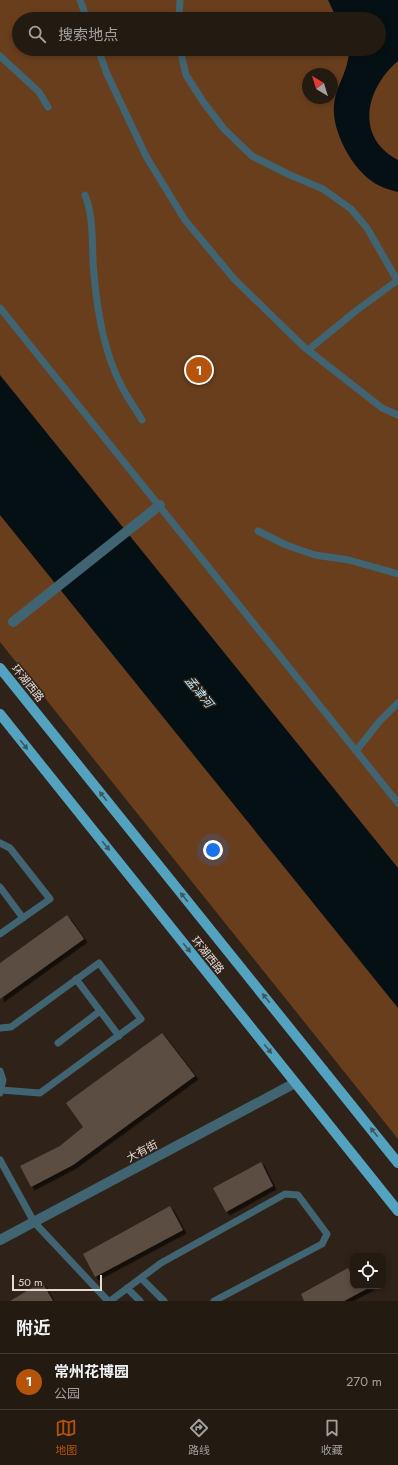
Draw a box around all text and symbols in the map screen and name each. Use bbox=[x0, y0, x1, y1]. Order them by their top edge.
search box bbox=[12, 12, 386, 56]
icon: search bbox=[26, 23, 48, 45]
text: 搜索地点 bbox=[58, 24, 118, 46]
north arrow bbox=[302, 68, 338, 104]
pin: 1 bbox=[186, 355, 212, 385]
street label: 环湖西路 bbox=[8, 661, 48, 705]
water label: 孟津河 bbox=[181, 672, 219, 713]
one-way arrow bbox=[20, 739, 29, 750]
one-way arrow bbox=[98, 790, 107, 801]
your location bbox=[203, 840, 223, 860]
one-way arrow bbox=[101, 841, 110, 852]
one-way arrow bbox=[180, 891, 189, 902]
street label: 环湖西路 bbox=[188, 933, 228, 977]
one-way arrow bbox=[183, 942, 191, 953]
one-way arrow bbox=[261, 993, 270, 1004]
one-way arrow bbox=[264, 1044, 273, 1055]
one-way arrow bbox=[369, 1127, 378, 1138]
street label: 大有街 bbox=[124, 1136, 160, 1166]
map controls bbox=[350, 1253, 386, 1289]
button: locate bbox=[350, 1253, 386, 1289]
scale bar bbox=[12, 1273, 102, 1292]
text: 50 m bbox=[18, 1274, 43, 1290]
text: 附近 bbox=[16, 1316, 50, 1340]
text: 常州花博园 bbox=[54, 1361, 129, 1383]
text: 1 bbox=[26, 1372, 32, 1391]
text: 270 m bbox=[346, 1372, 382, 1391]
text: 公园 bbox=[54, 1384, 80, 1403]
tab: 地图 bbox=[55, 1417, 77, 1458]
tab: 路线 bbox=[188, 1417, 210, 1458]
tab: 收藏 bbox=[321, 1417, 343, 1458]

